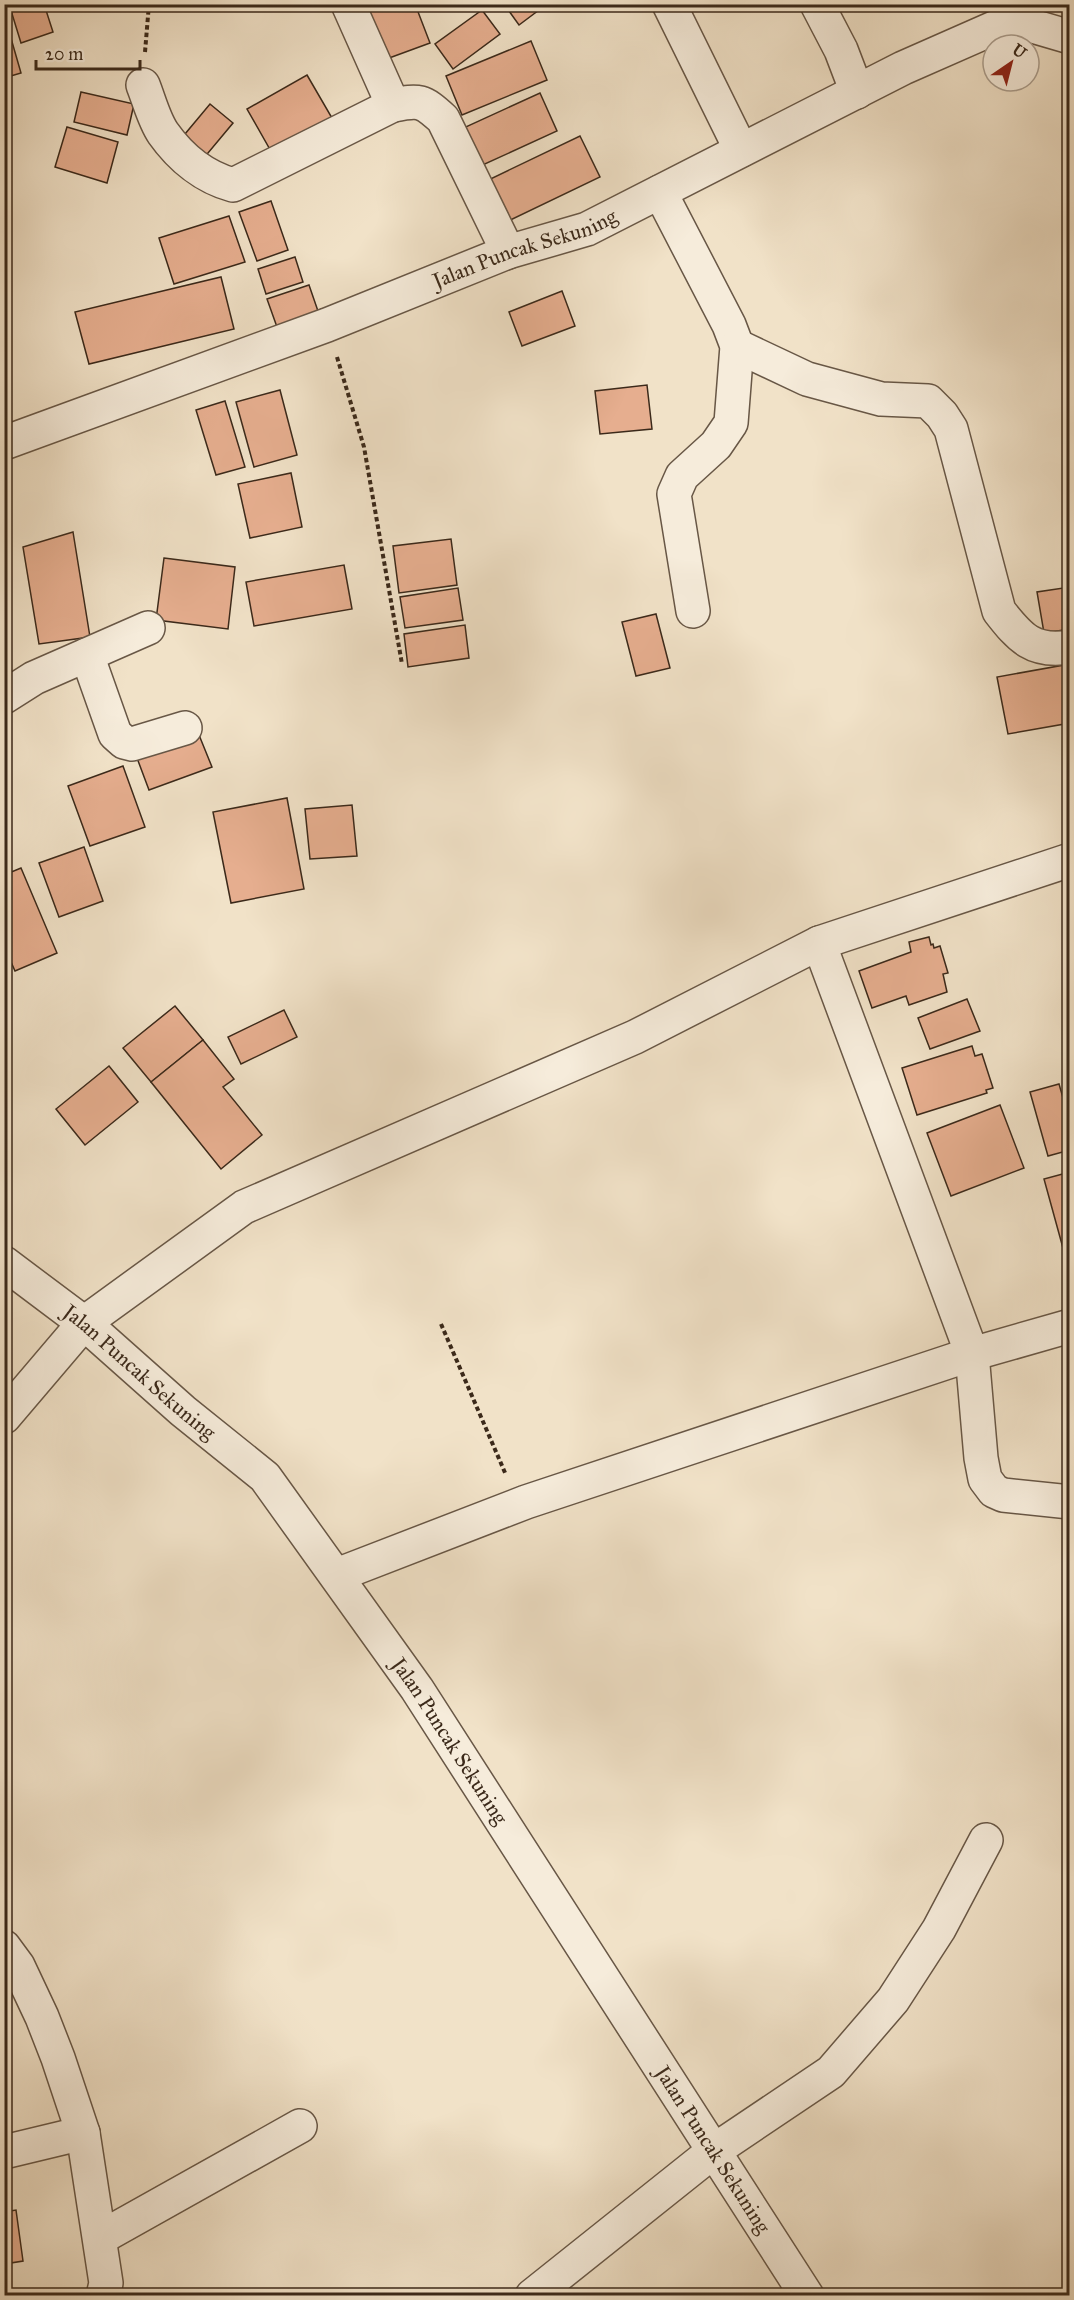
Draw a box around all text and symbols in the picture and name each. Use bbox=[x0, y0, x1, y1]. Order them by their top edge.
scale bar bbox=[36, 33, 140, 71]
north arrow bbox=[981, 33, 1041, 93]
text: U bbox=[1009, 40, 1030, 63]
text: 20 m bbox=[45, 43, 83, 65]
street label: Jalan Puncak Sekuning bbox=[427, 203, 621, 295]
street label: Jalan Puncak Sekuning bbox=[56, 1298, 221, 1445]
street label: Jalan Puncak Sekuning bbox=[385, 1651, 514, 1829]
street label: Jalan Puncak Sekuning bbox=[648, 2059, 776, 2238]

